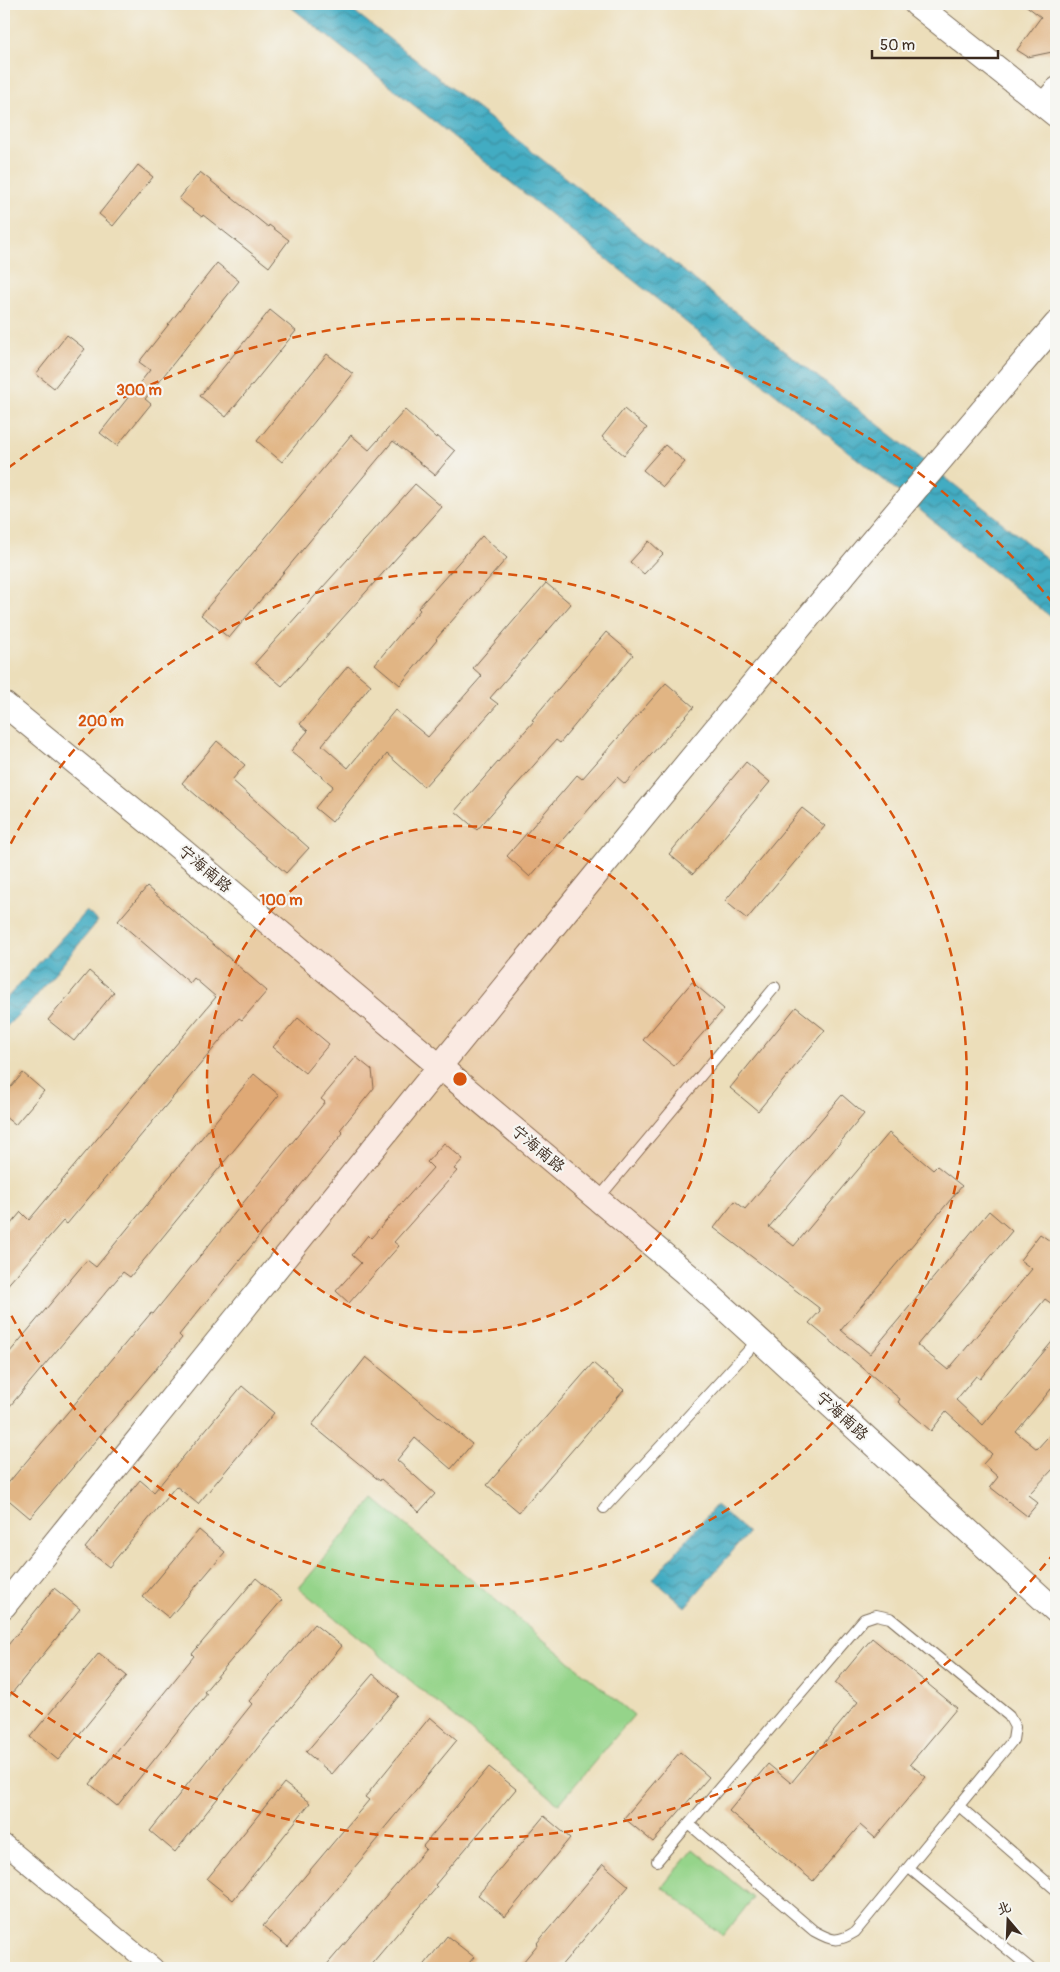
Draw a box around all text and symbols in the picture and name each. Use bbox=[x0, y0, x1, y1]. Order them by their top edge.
scale bar bbox=[872, 28, 999, 60]
text: 50 m bbox=[880, 36, 915, 55]
text: 300 m bbox=[116, 381, 162, 400]
text: 200 m bbox=[78, 712, 124, 731]
street label: 宁海南路 bbox=[174, 841, 236, 897]
text: 100 m bbox=[260, 891, 302, 910]
centre of rings bbox=[451, 1070, 469, 1088]
street label: 宁海南路 bbox=[507, 1121, 569, 1177]
street label: 宁海南路 bbox=[812, 1387, 872, 1445]
north arrow bbox=[982, 1894, 1032, 1944]
text: 北 bbox=[995, 1898, 1013, 1918]

